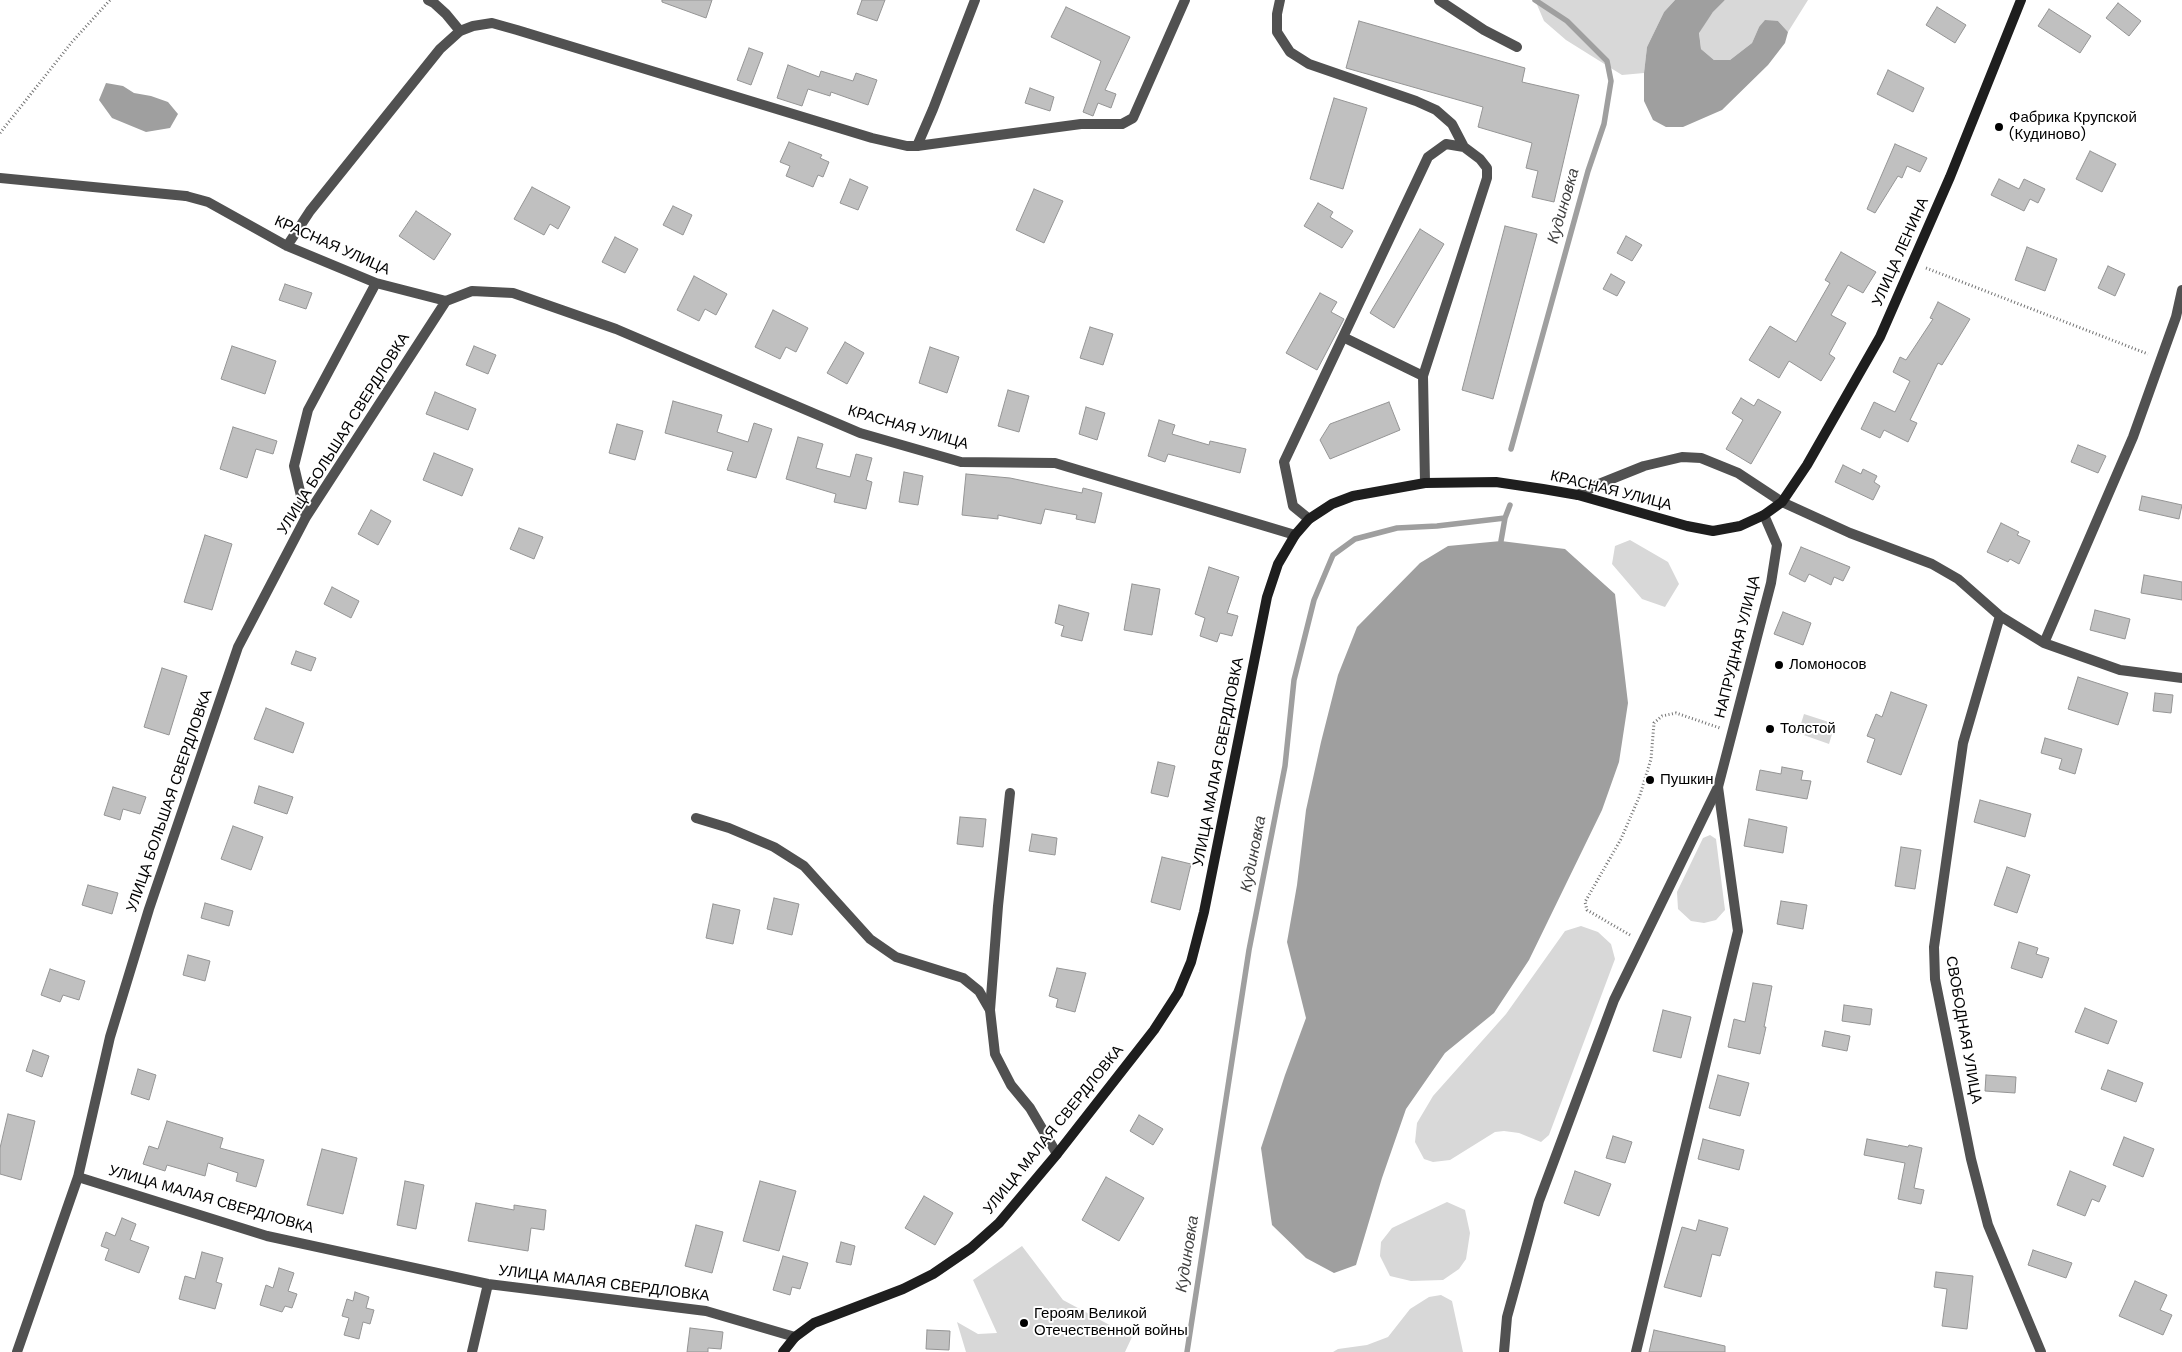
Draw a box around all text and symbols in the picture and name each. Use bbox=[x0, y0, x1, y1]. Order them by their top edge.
place label: Фабрика Крупской (Кудиново) bbox=[2009, 109, 2137, 144]
marker: Фабрика Крупской (Кудиново) bbox=[1993, 121, 2005, 133]
water label: Кудиновка bbox=[1544, 166, 1584, 246]
street label: УЛИЦА ЛЕНИНА bbox=[1869, 195, 1933, 309]
street label: КРАСНАЯ УЛИЦА bbox=[271, 212, 393, 280]
street label: УЛИЦА БОЛЬШАЯ СВЕРДЛОВКА bbox=[274, 330, 414, 538]
street label: КРАСНАЯ УЛИЦА bbox=[846, 402, 970, 454]
street label: КРАСНАЯ УЛИЦА bbox=[1548, 467, 1674, 515]
street label: НАПРУДНАЯ УЛИЦА bbox=[1712, 574, 1764, 720]
street label: УЛИЦА МАЛАЯ СВЕРДЛОВКА bbox=[1190, 656, 1248, 868]
place label: Ломоносов bbox=[1789, 656, 1866, 674]
marker: Ломоносов bbox=[1773, 659, 1785, 671]
street label: УЛИЦА БОЛЬШАЯ СВЕРДЛОВКА bbox=[123, 687, 217, 915]
place label: Толстой bbox=[1780, 720, 1836, 738]
marker: Толстой bbox=[1764, 723, 1776, 735]
place label: Пушкин bbox=[1660, 771, 1714, 789]
marker: Пушкин bbox=[1644, 774, 1656, 786]
water label: Кудиновка bbox=[1237, 814, 1271, 894]
street label: СВОБОДНАЯ УЛИЦА bbox=[1941, 955, 1985, 1105]
street label: УЛИЦА МАЛАЯ СВЕРДЛОВКА bbox=[980, 1042, 1128, 1218]
street label: УЛИЦА МАЛАЯ СВЕРДЛОВКА bbox=[106, 1162, 316, 1238]
water label: Кудиновка bbox=[1172, 1214, 1204, 1294]
street label: УЛИЦА МАЛАЯ СВЕРДЛОВКА bbox=[497, 1262, 711, 1306]
place label: Героям Великой Отечественной войны bbox=[1034, 1305, 1188, 1340]
marker: Героям Великой Отечественной войны bbox=[1018, 1317, 1030, 1329]

